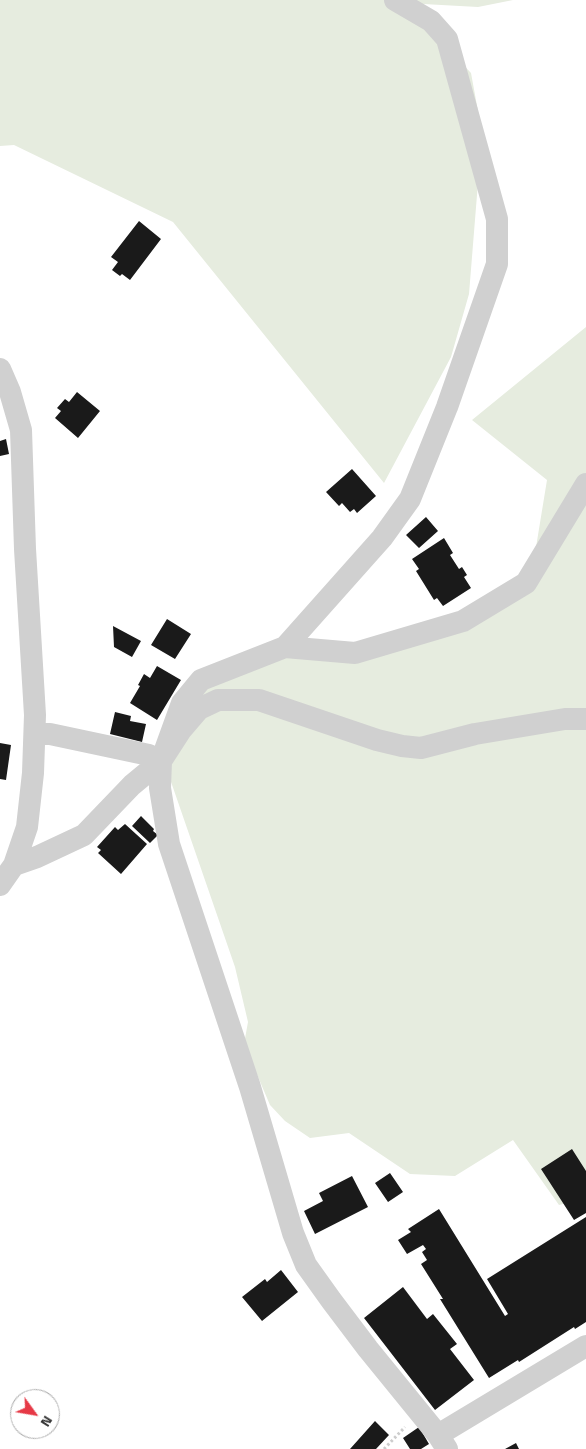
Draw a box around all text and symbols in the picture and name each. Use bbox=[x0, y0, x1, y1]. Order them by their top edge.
north arrow bbox=[10, 1389, 60, 1439]
text: N bbox=[36, 1412, 59, 1431]

